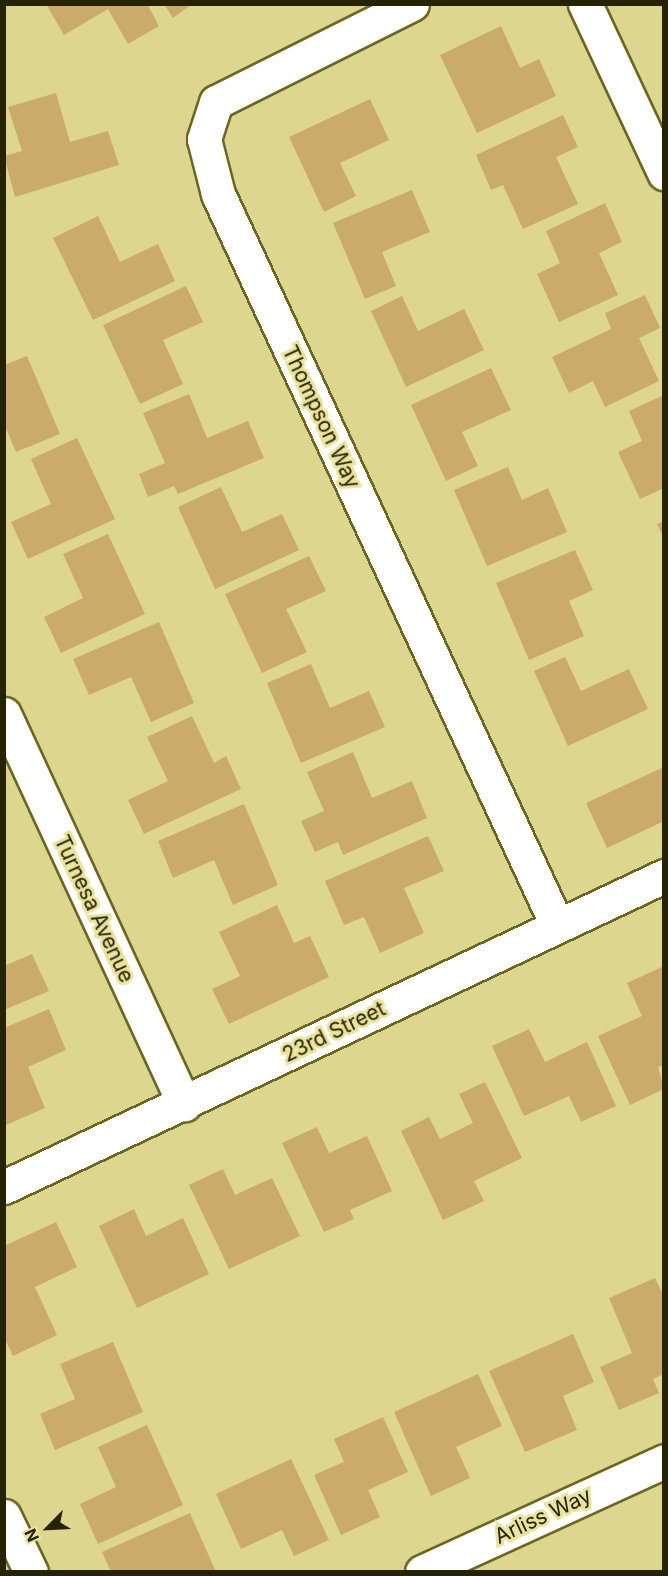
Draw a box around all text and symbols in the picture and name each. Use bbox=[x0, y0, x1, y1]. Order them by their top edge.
street label: Thompson Way bbox=[277, 342, 365, 492]
street label: Turnesa Avenue bbox=[49, 831, 139, 987]
street label: 23rd Street bbox=[278, 996, 390, 1068]
street label: Arliss Way bbox=[491, 1483, 595, 1549]
north arrow bbox=[18, 1498, 78, 1558]
text: N bbox=[20, 1526, 43, 1545]

